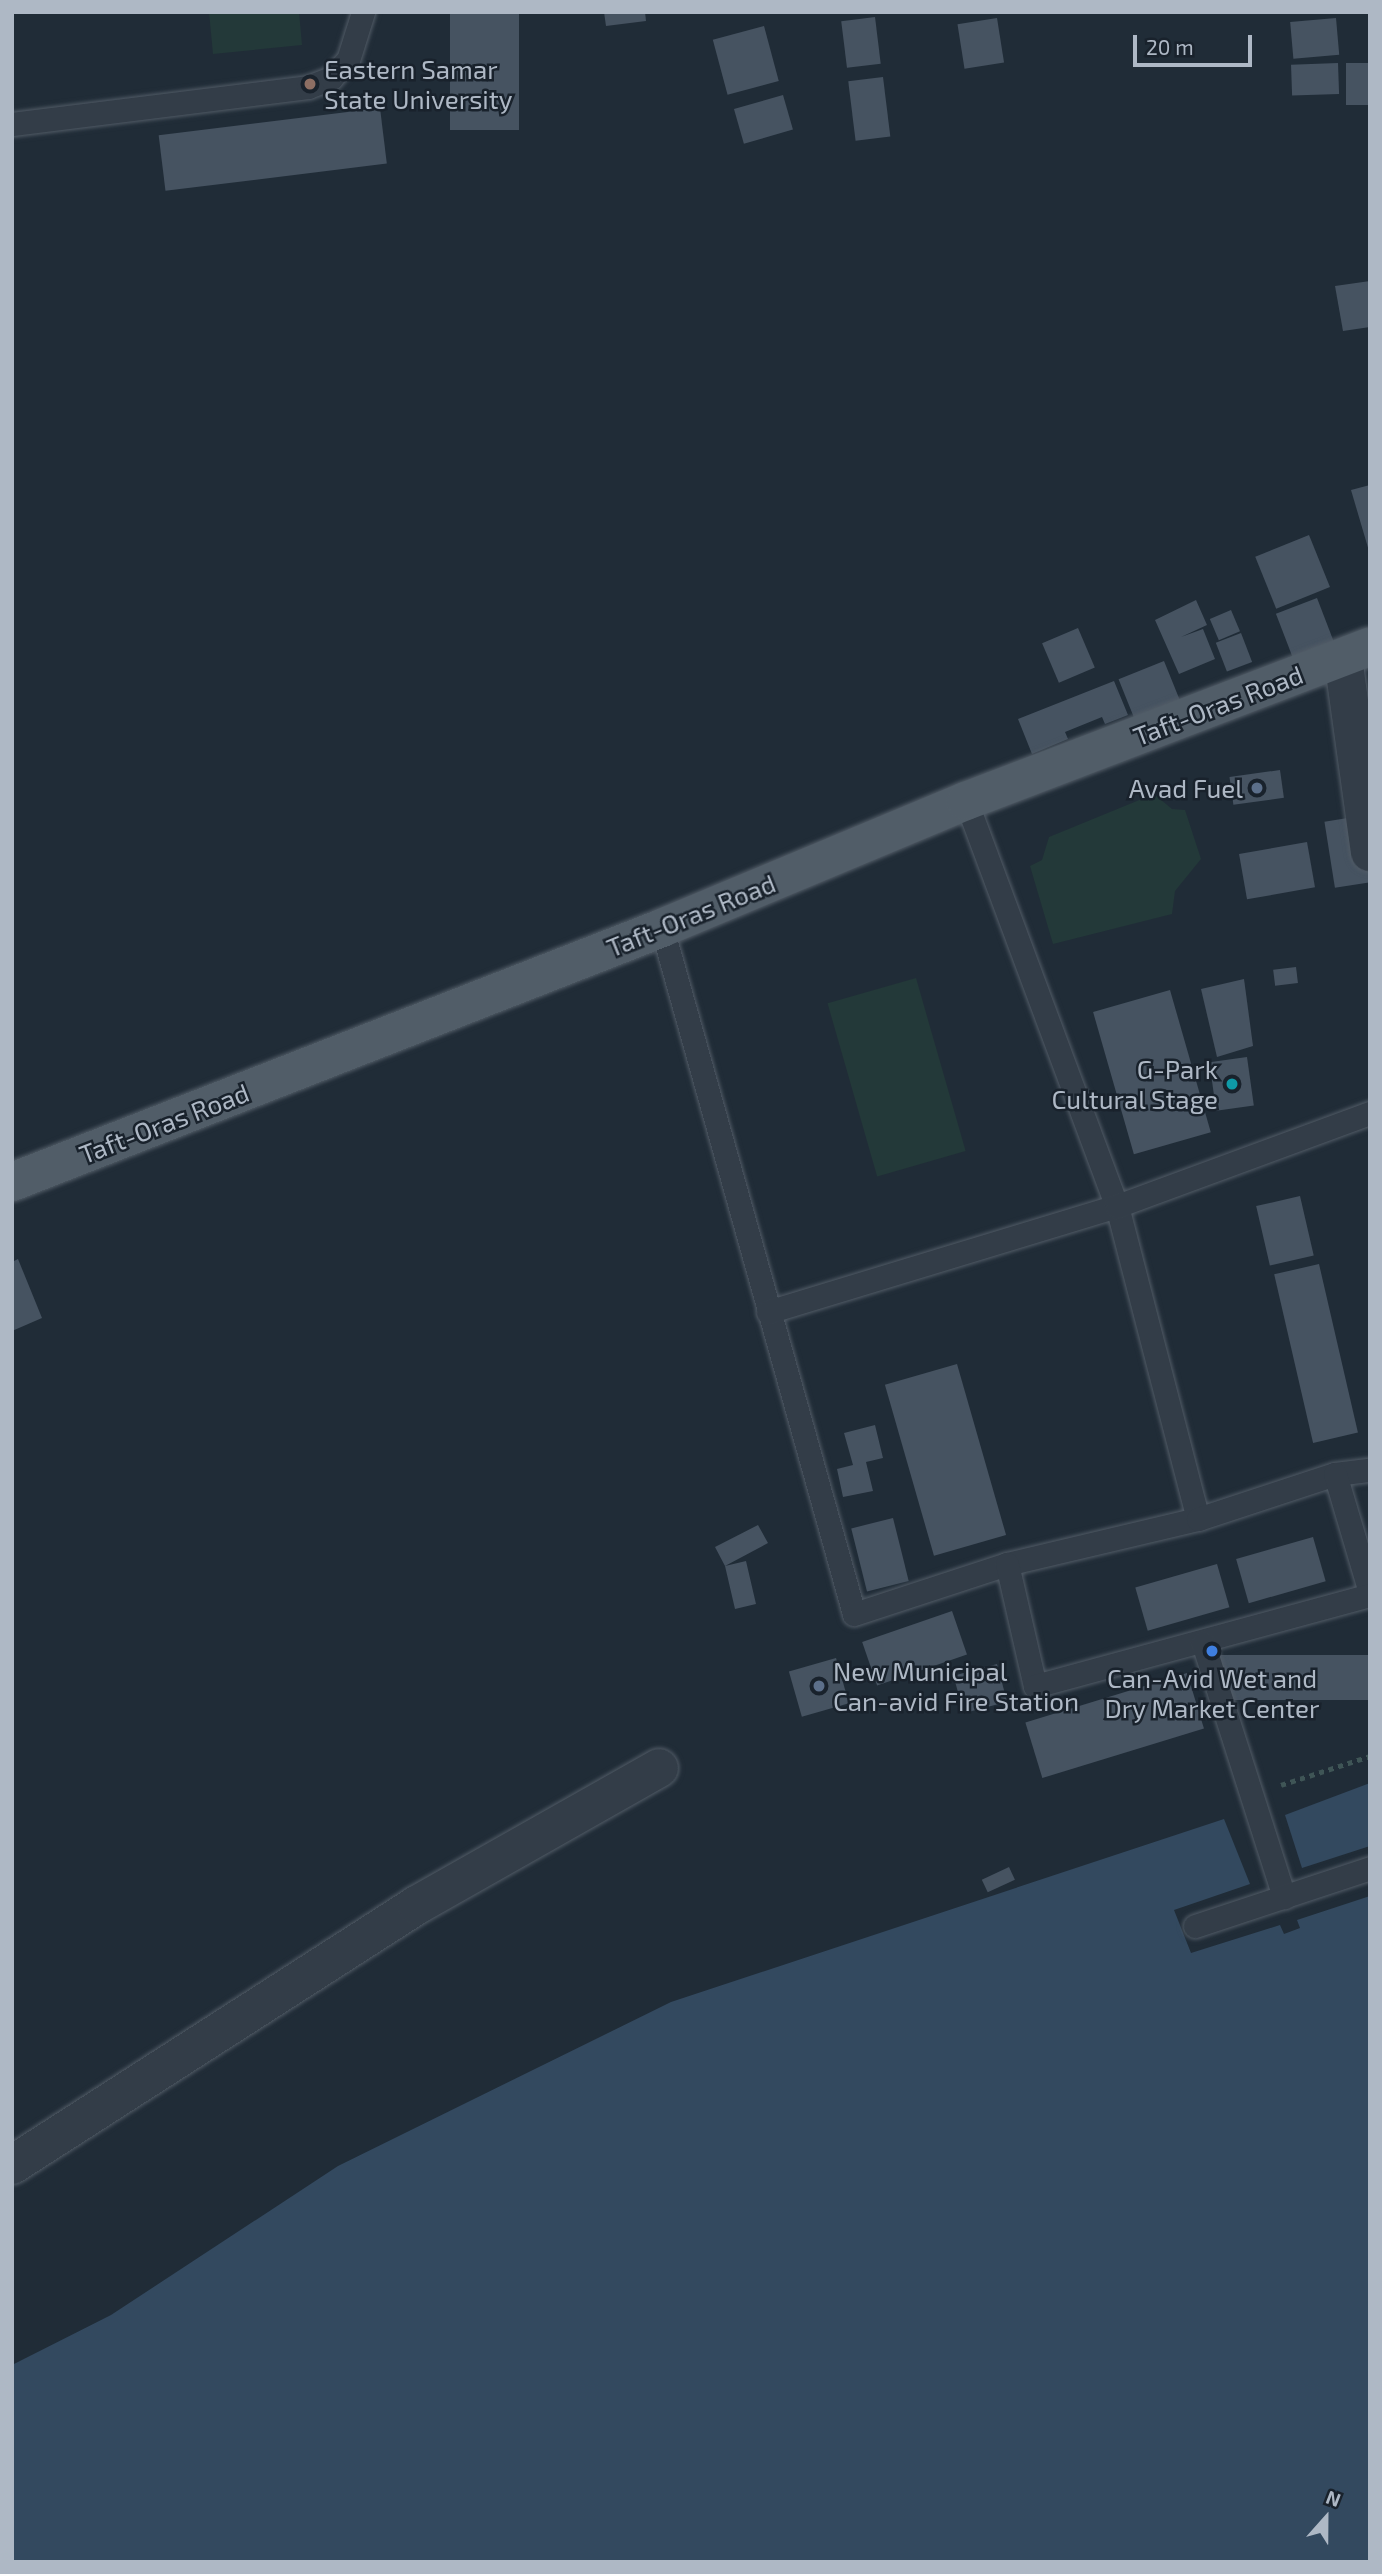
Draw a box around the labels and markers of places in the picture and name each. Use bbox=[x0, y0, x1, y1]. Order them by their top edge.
place label: Eastern Samar State University bbox=[324, 53, 512, 114]
marker: Eastern Samar State University bbox=[302, 76, 318, 92]
place label: Avad Fuel bbox=[1129, 772, 1243, 804]
marker: Avad Fuel bbox=[1249, 780, 1265, 796]
place label: G-Park Cultural Stage bbox=[1051, 1053, 1218, 1114]
marker: G-Park Cultural Stage bbox=[1224, 1076, 1240, 1092]
marker: Can-Avid Wet and Dry Market Center bbox=[1204, 1643, 1220, 1659]
place label: New Municipal Can-avid Fire Station bbox=[833, 1655, 1079, 1716]
place label: Can-Avid Wet and Dry Market Center bbox=[1104, 1662, 1320, 1724]
marker: New Municipal Can-avid Fire Station bbox=[811, 1678, 827, 1694]

